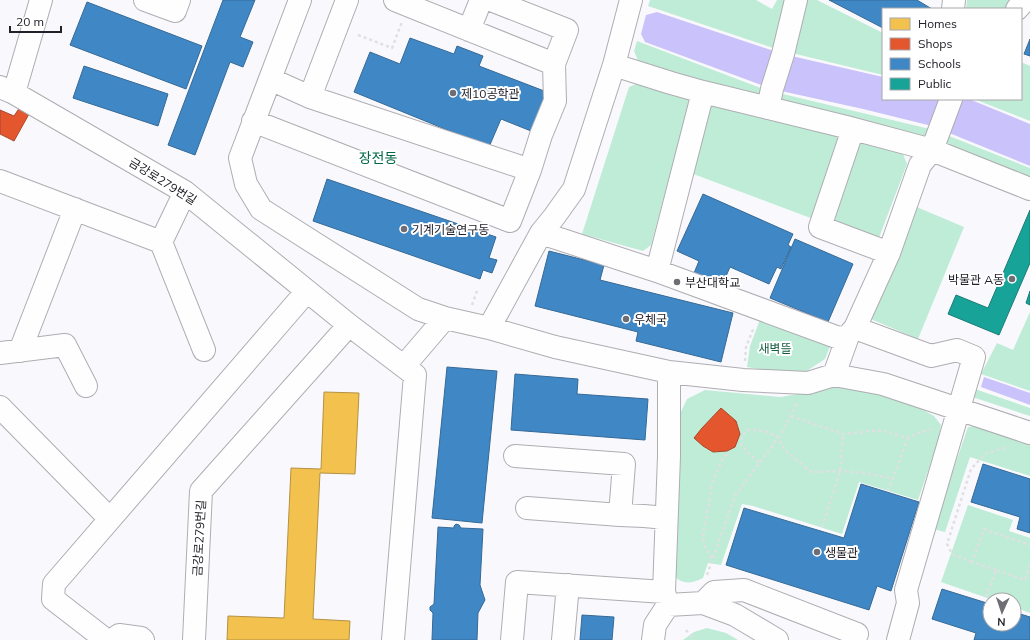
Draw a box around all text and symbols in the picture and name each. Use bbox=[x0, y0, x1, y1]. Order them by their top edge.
scale bar bbox=[10, 8, 61, 34]
legend bbox=[882, 8, 1022, 100]
text: 20 m bbox=[16, 14, 44, 29]
text: Homes bbox=[918, 16, 957, 31]
text: Shops bbox=[918, 36, 953, 51]
text: Schools bbox=[918, 56, 961, 71]
text: Public bbox=[918, 76, 952, 91]
place label: 제10공학관 bbox=[461, 86, 520, 101]
marker: 제10공학관 bbox=[448, 88, 458, 98]
district label: 장전동 bbox=[359, 149, 397, 167]
street label: 금강로279번길 bbox=[126, 154, 200, 208]
place label: 기계기술연구동 bbox=[412, 222, 489, 237]
marker: 기계기술연구동 bbox=[399, 224, 409, 234]
place label: 박물관 A동 bbox=[948, 272, 1004, 287]
marker: 박물관 A동 bbox=[1007, 274, 1017, 284]
place label: 부산대학교 bbox=[685, 275, 740, 290]
marker: 부산대학교 bbox=[672, 277, 682, 287]
place label: 우체국 bbox=[634, 312, 667, 327]
marker: 우체국 bbox=[621, 314, 631, 324]
park label: 새벽뜰 bbox=[758, 341, 792, 356]
street label: 금강로279번길 bbox=[190, 499, 208, 577]
place label: 생물관 bbox=[825, 545, 858, 560]
marker: 생물관 bbox=[812, 547, 822, 557]
north arrow bbox=[982, 592, 1022, 632]
text: N bbox=[997, 615, 1006, 629]

